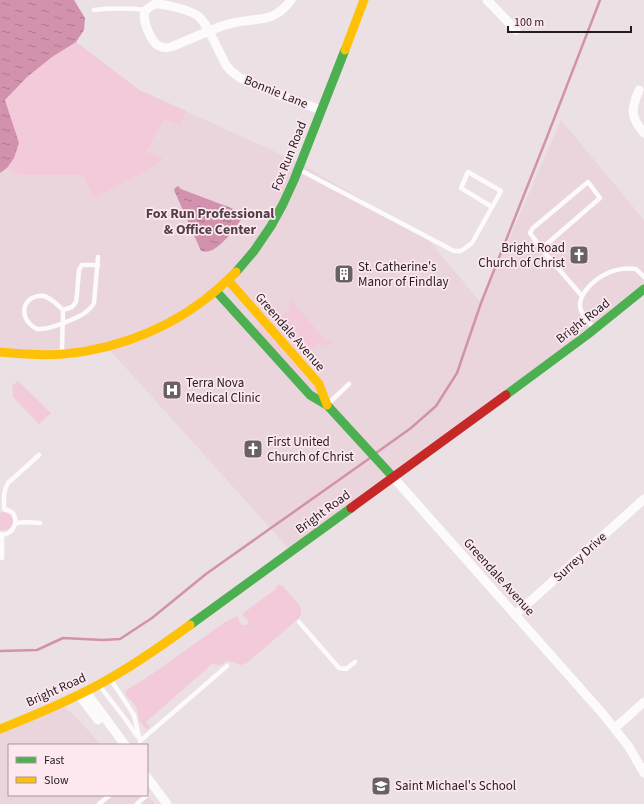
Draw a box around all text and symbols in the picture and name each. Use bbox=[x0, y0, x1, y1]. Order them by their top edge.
scale bar bbox=[508, 8, 631, 34]
text: 100 m bbox=[514, 14, 544, 31]
street label: Bonnie Lane bbox=[241, 71, 311, 113]
street label: Fox Run Road bbox=[267, 119, 311, 193]
district label: Fox Run Professional & Office Center bbox=[146, 204, 274, 240]
place label: Bright Road Church of Christ bbox=[478, 239, 566, 272]
church icon: Bright Road Church of Christ bbox=[568, 244, 590, 266]
place label: St. Catherine's Manor of Findlay bbox=[358, 258, 449, 291]
building icon: St. Catherine's Manor of Findlay bbox=[333, 263, 355, 285]
street label: Greendale Avenue bbox=[251, 289, 329, 375]
street label: Bright Road bbox=[552, 294, 614, 348]
place label: Terra Nova Medical Clinic bbox=[186, 374, 261, 407]
hospital icon: Terra Nova Medical Clinic bbox=[161, 379, 183, 401]
place label: First United Church of Christ bbox=[267, 433, 354, 466]
church icon: First United Church of Christ bbox=[242, 438, 264, 460]
street label: Bright Road bbox=[292, 486, 354, 538]
street label: Surrey Drive bbox=[549, 528, 611, 586]
street label: Greendale Avenue bbox=[459, 534, 539, 620]
street label: Bright Road bbox=[23, 669, 89, 711]
legend bbox=[8, 744, 148, 796]
text: Fast bbox=[44, 752, 64, 769]
text: Slow bbox=[44, 772, 69, 789]
school or university icon: Saint Michael's School bbox=[370, 775, 392, 797]
place label: Saint Michael's School bbox=[395, 777, 516, 795]

